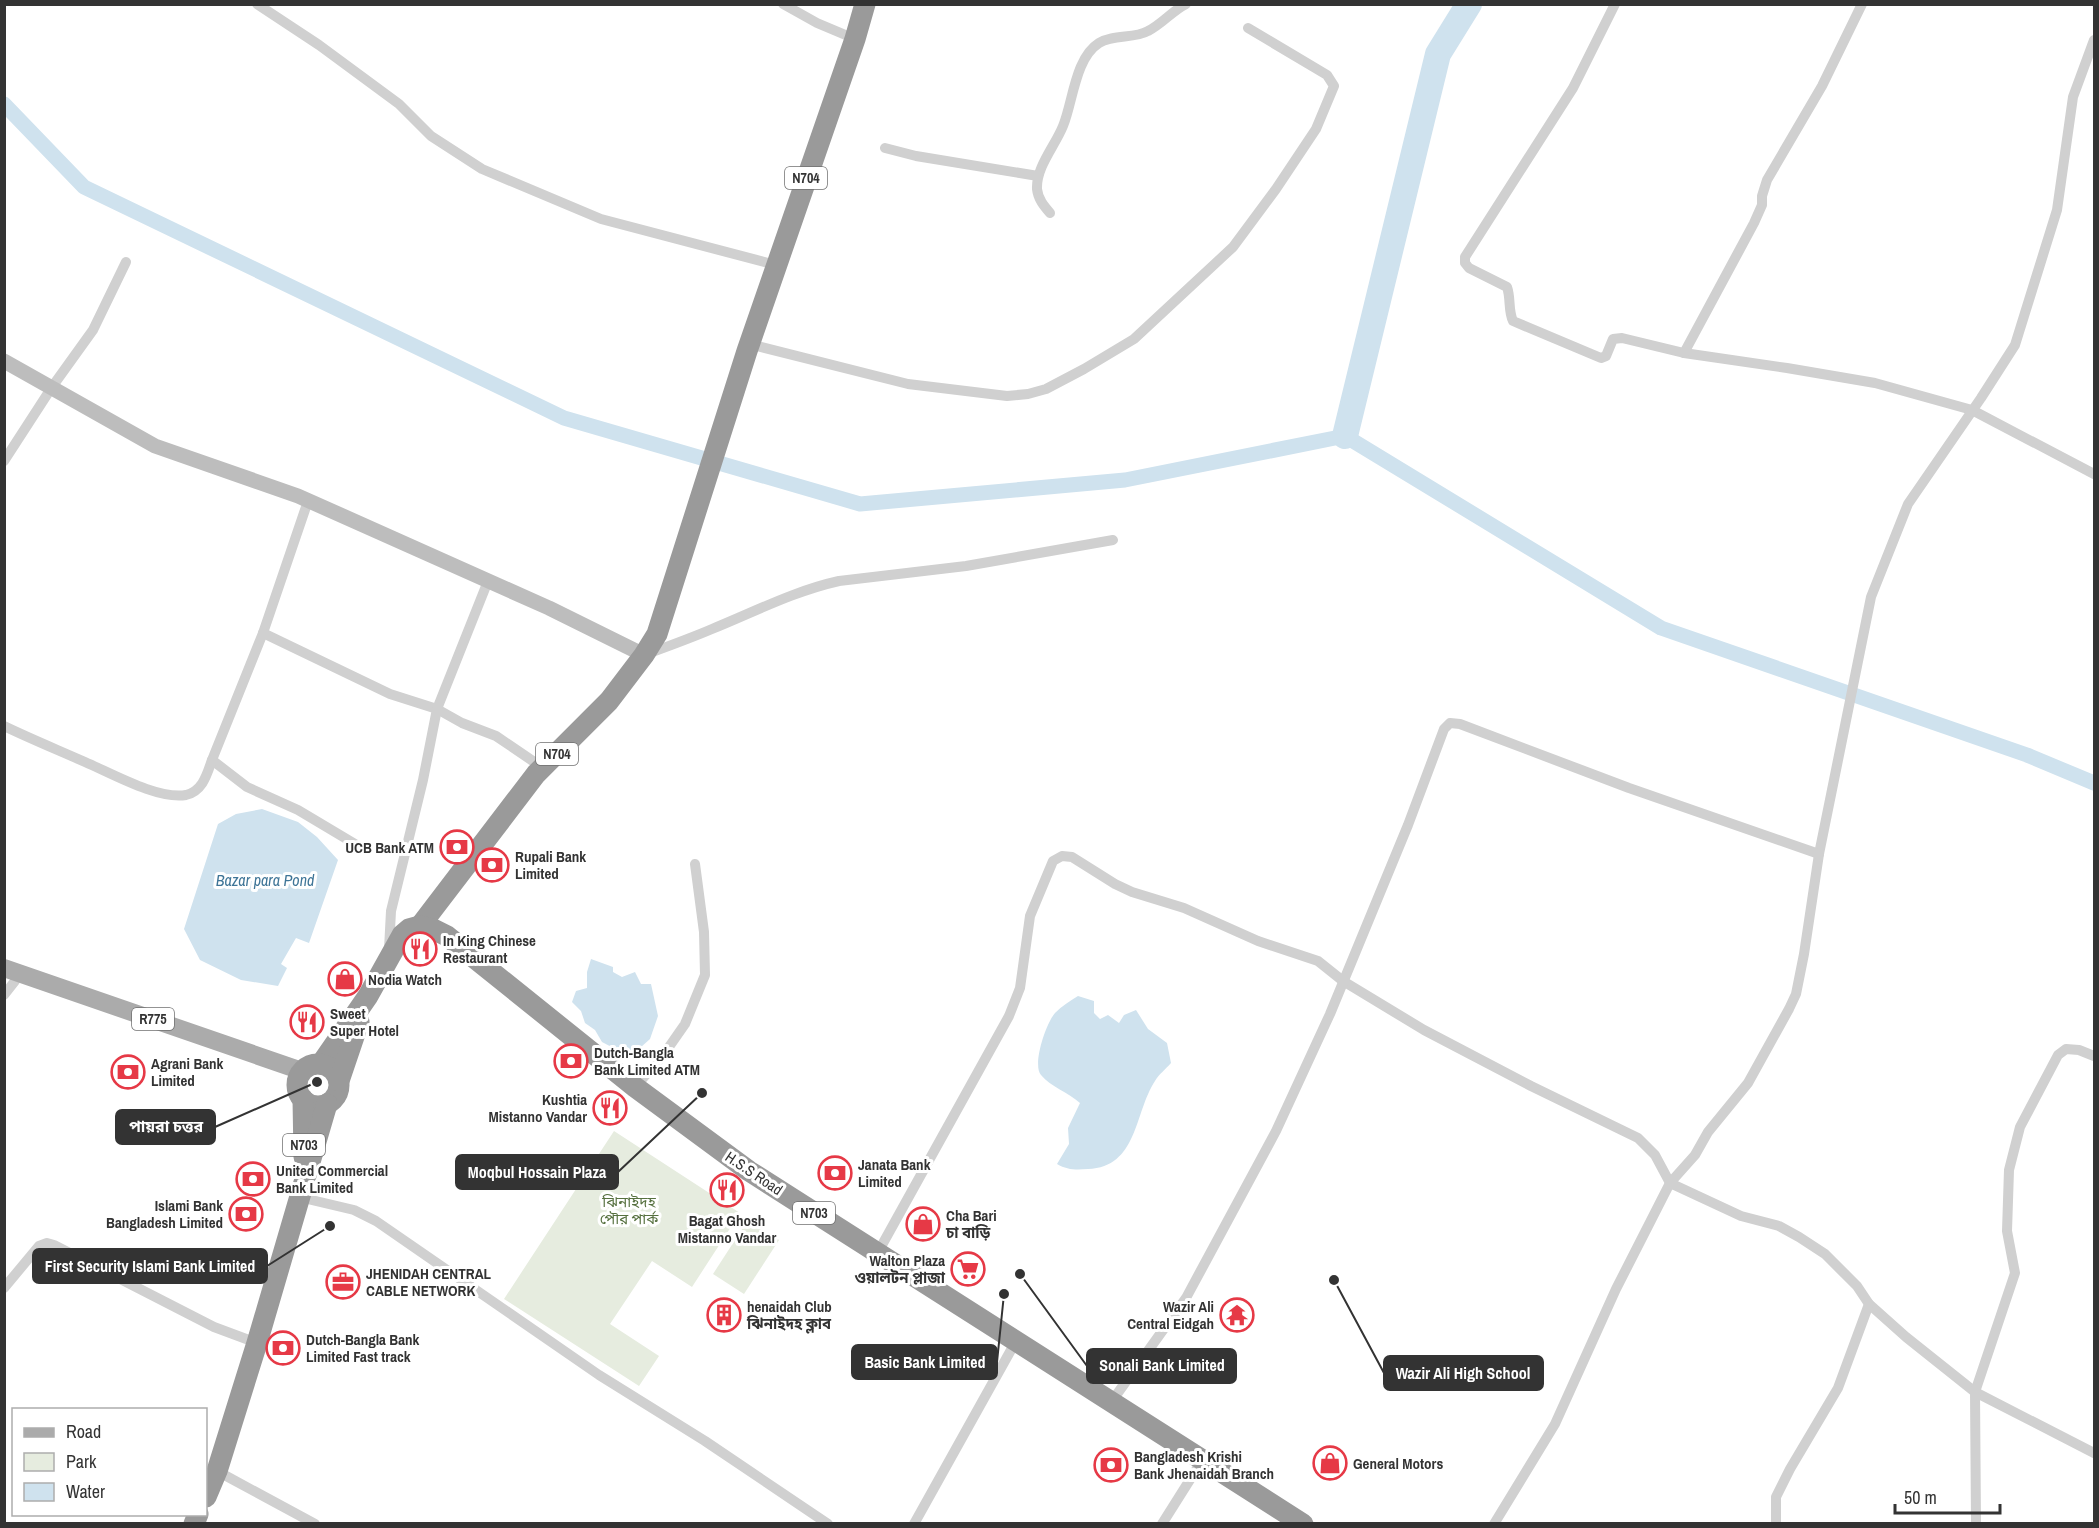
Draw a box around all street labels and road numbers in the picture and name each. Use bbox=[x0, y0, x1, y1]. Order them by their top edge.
road number: N704 bbox=[785, 167, 827, 189]
road number: N704 bbox=[536, 743, 578, 765]
road number: R775 bbox=[132, 1008, 174, 1030]
road number: N703 bbox=[283, 1134, 325, 1156]
street label: H.S.S Road bbox=[721, 1146, 787, 1200]
road number: N703 bbox=[793, 1202, 835, 1224]

